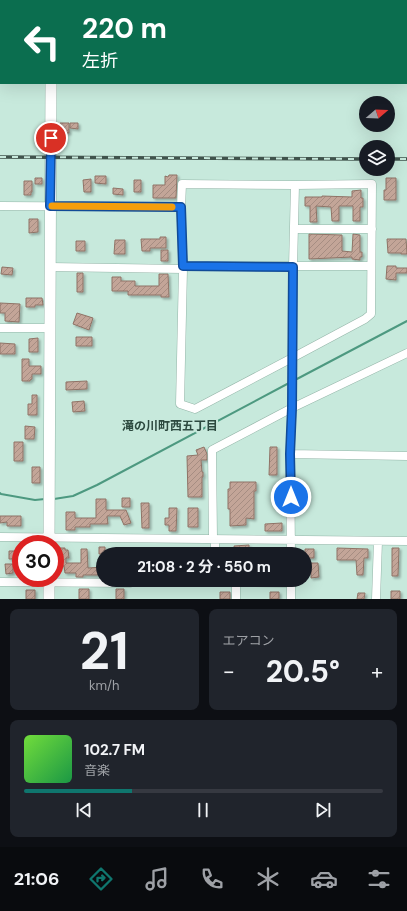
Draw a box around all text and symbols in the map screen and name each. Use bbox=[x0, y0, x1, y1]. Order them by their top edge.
text: 220 m bbox=[82, 10, 167, 47]
icon: left bbox=[16, 16, 68, 68]
text: 左折 bbox=[82, 49, 118, 73]
north arrow bbox=[359, 96, 395, 132]
map controls bbox=[359, 96, 395, 176]
pin bbox=[34, 121, 68, 155]
icon: arrive bbox=[40, 127, 62, 149]
button: layers bbox=[359, 140, 395, 176]
district label: 滝の川町西五丁目 bbox=[122, 418, 218, 434]
position arrow bbox=[270, 476, 312, 518]
speed limit sign: 30 bbox=[12, 535, 64, 587]
text: 21:08 · 2 分 · 550 m bbox=[137, 557, 271, 577]
text: 21 bbox=[80, 617, 129, 685]
text: エアコン bbox=[223, 632, 275, 649]
text: 20.5° bbox=[266, 652, 340, 691]
text: − bbox=[223, 657, 235, 686]
text: + bbox=[371, 657, 383, 686]
text: km/h bbox=[89, 677, 120, 694]
text: 102.7 FM bbox=[84, 740, 145, 760]
text: 音楽 bbox=[84, 762, 110, 779]
icon: previous bbox=[73, 799, 95, 821]
icon: pause bbox=[192, 799, 214, 821]
icon: next bbox=[312, 799, 334, 821]
icon: directions bbox=[87, 865, 115, 893]
icon: music bbox=[143, 865, 171, 893]
icon: phone bbox=[198, 865, 226, 893]
icon: climate bbox=[254, 865, 282, 893]
icon: car bbox=[310, 865, 338, 893]
icon: filters bbox=[365, 865, 393, 893]
text: 21:06 bbox=[14, 867, 59, 891]

